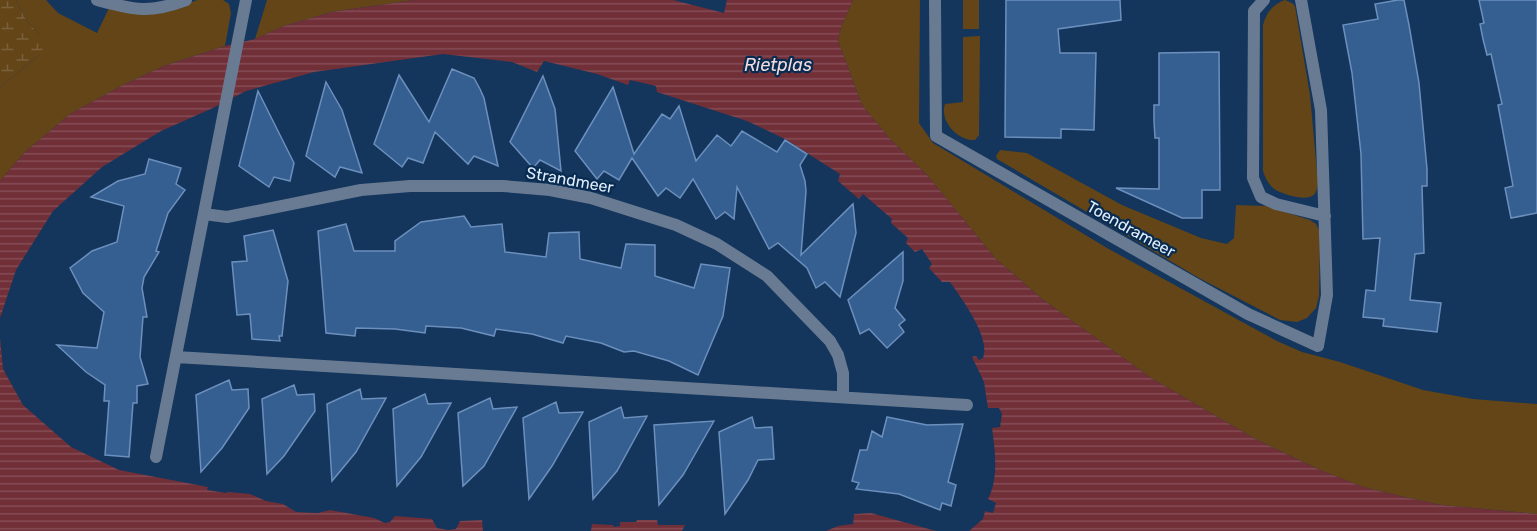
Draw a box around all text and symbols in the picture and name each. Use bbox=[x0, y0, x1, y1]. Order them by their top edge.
water label: Rietplas bbox=[744, 54, 812, 76]
street label: Strandmeer bbox=[525, 163, 615, 197]
street label: Toendrameer bbox=[1083, 197, 1179, 261]

